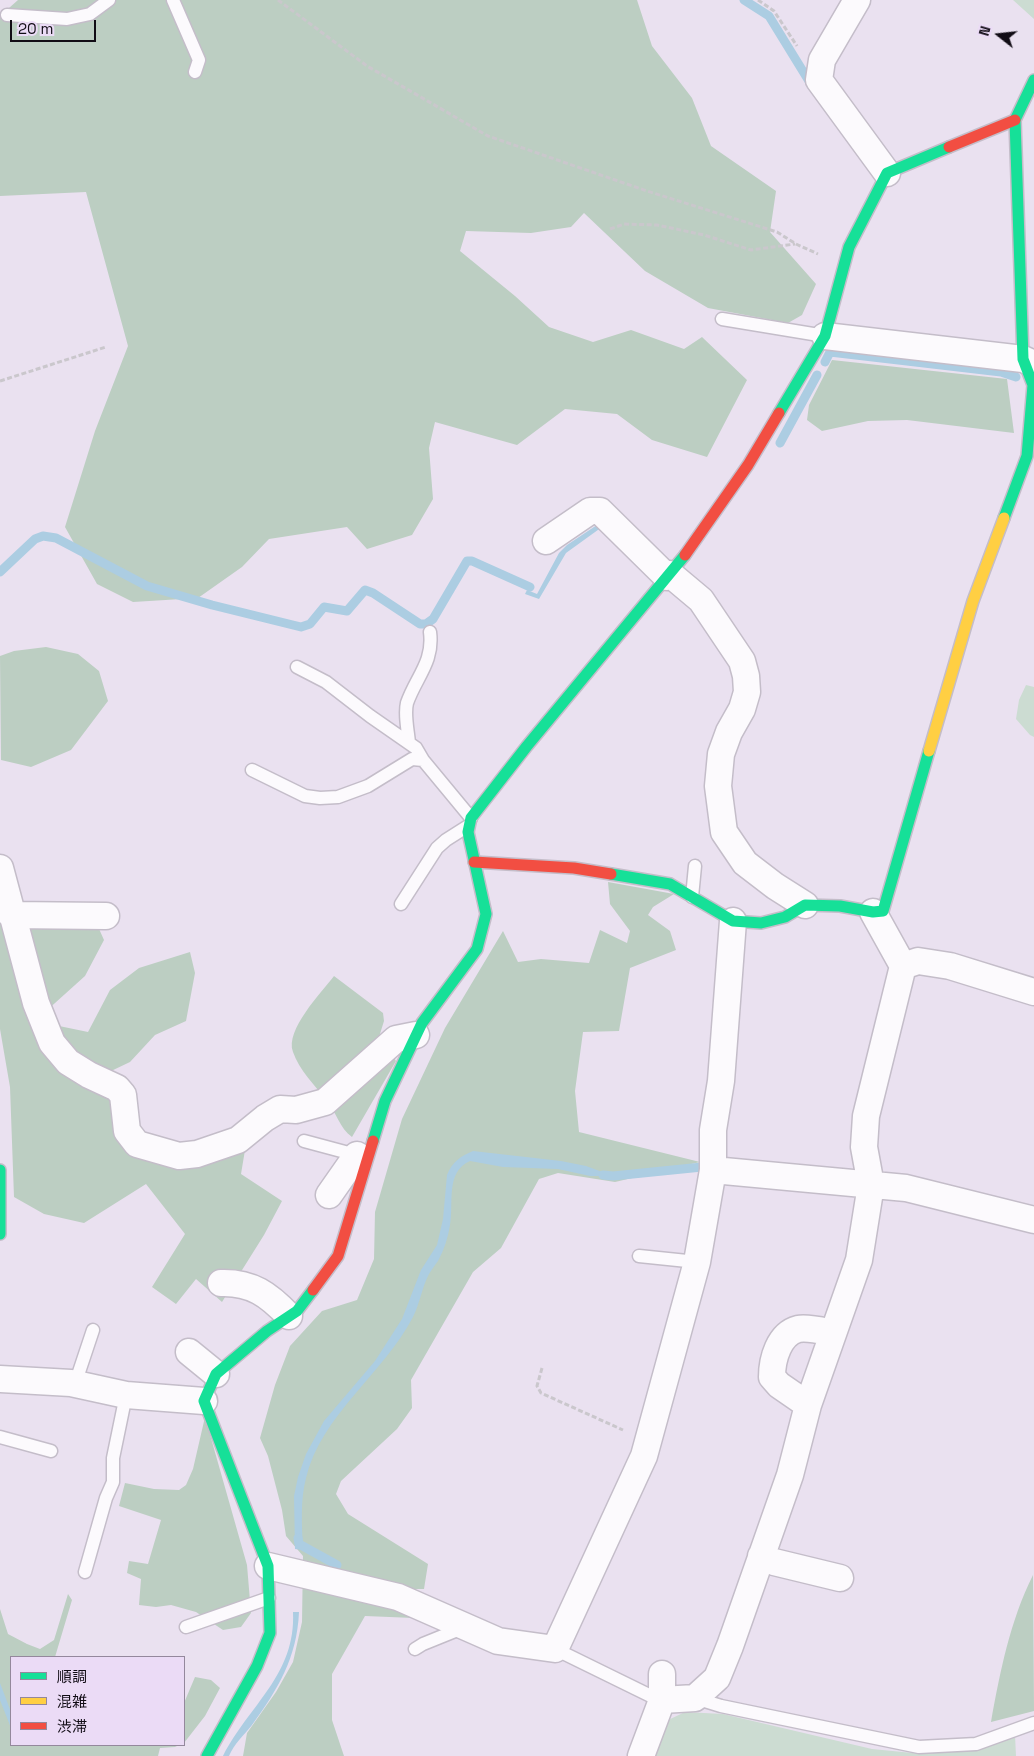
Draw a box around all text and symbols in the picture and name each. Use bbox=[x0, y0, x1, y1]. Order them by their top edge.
scale bar bbox=[12, 10, 99, 42]
north arrow bbox=[974, 10, 1024, 60]
text: 20 m bbox=[18, 19, 53, 38]
text: N bbox=[975, 24, 995, 38]
legend bbox=[10, 1656, 185, 1746]
text: 順調 bbox=[57, 1667, 87, 1686]
text: 混雑 bbox=[57, 1692, 87, 1711]
text: 渋滞 bbox=[57, 1717, 87, 1736]

